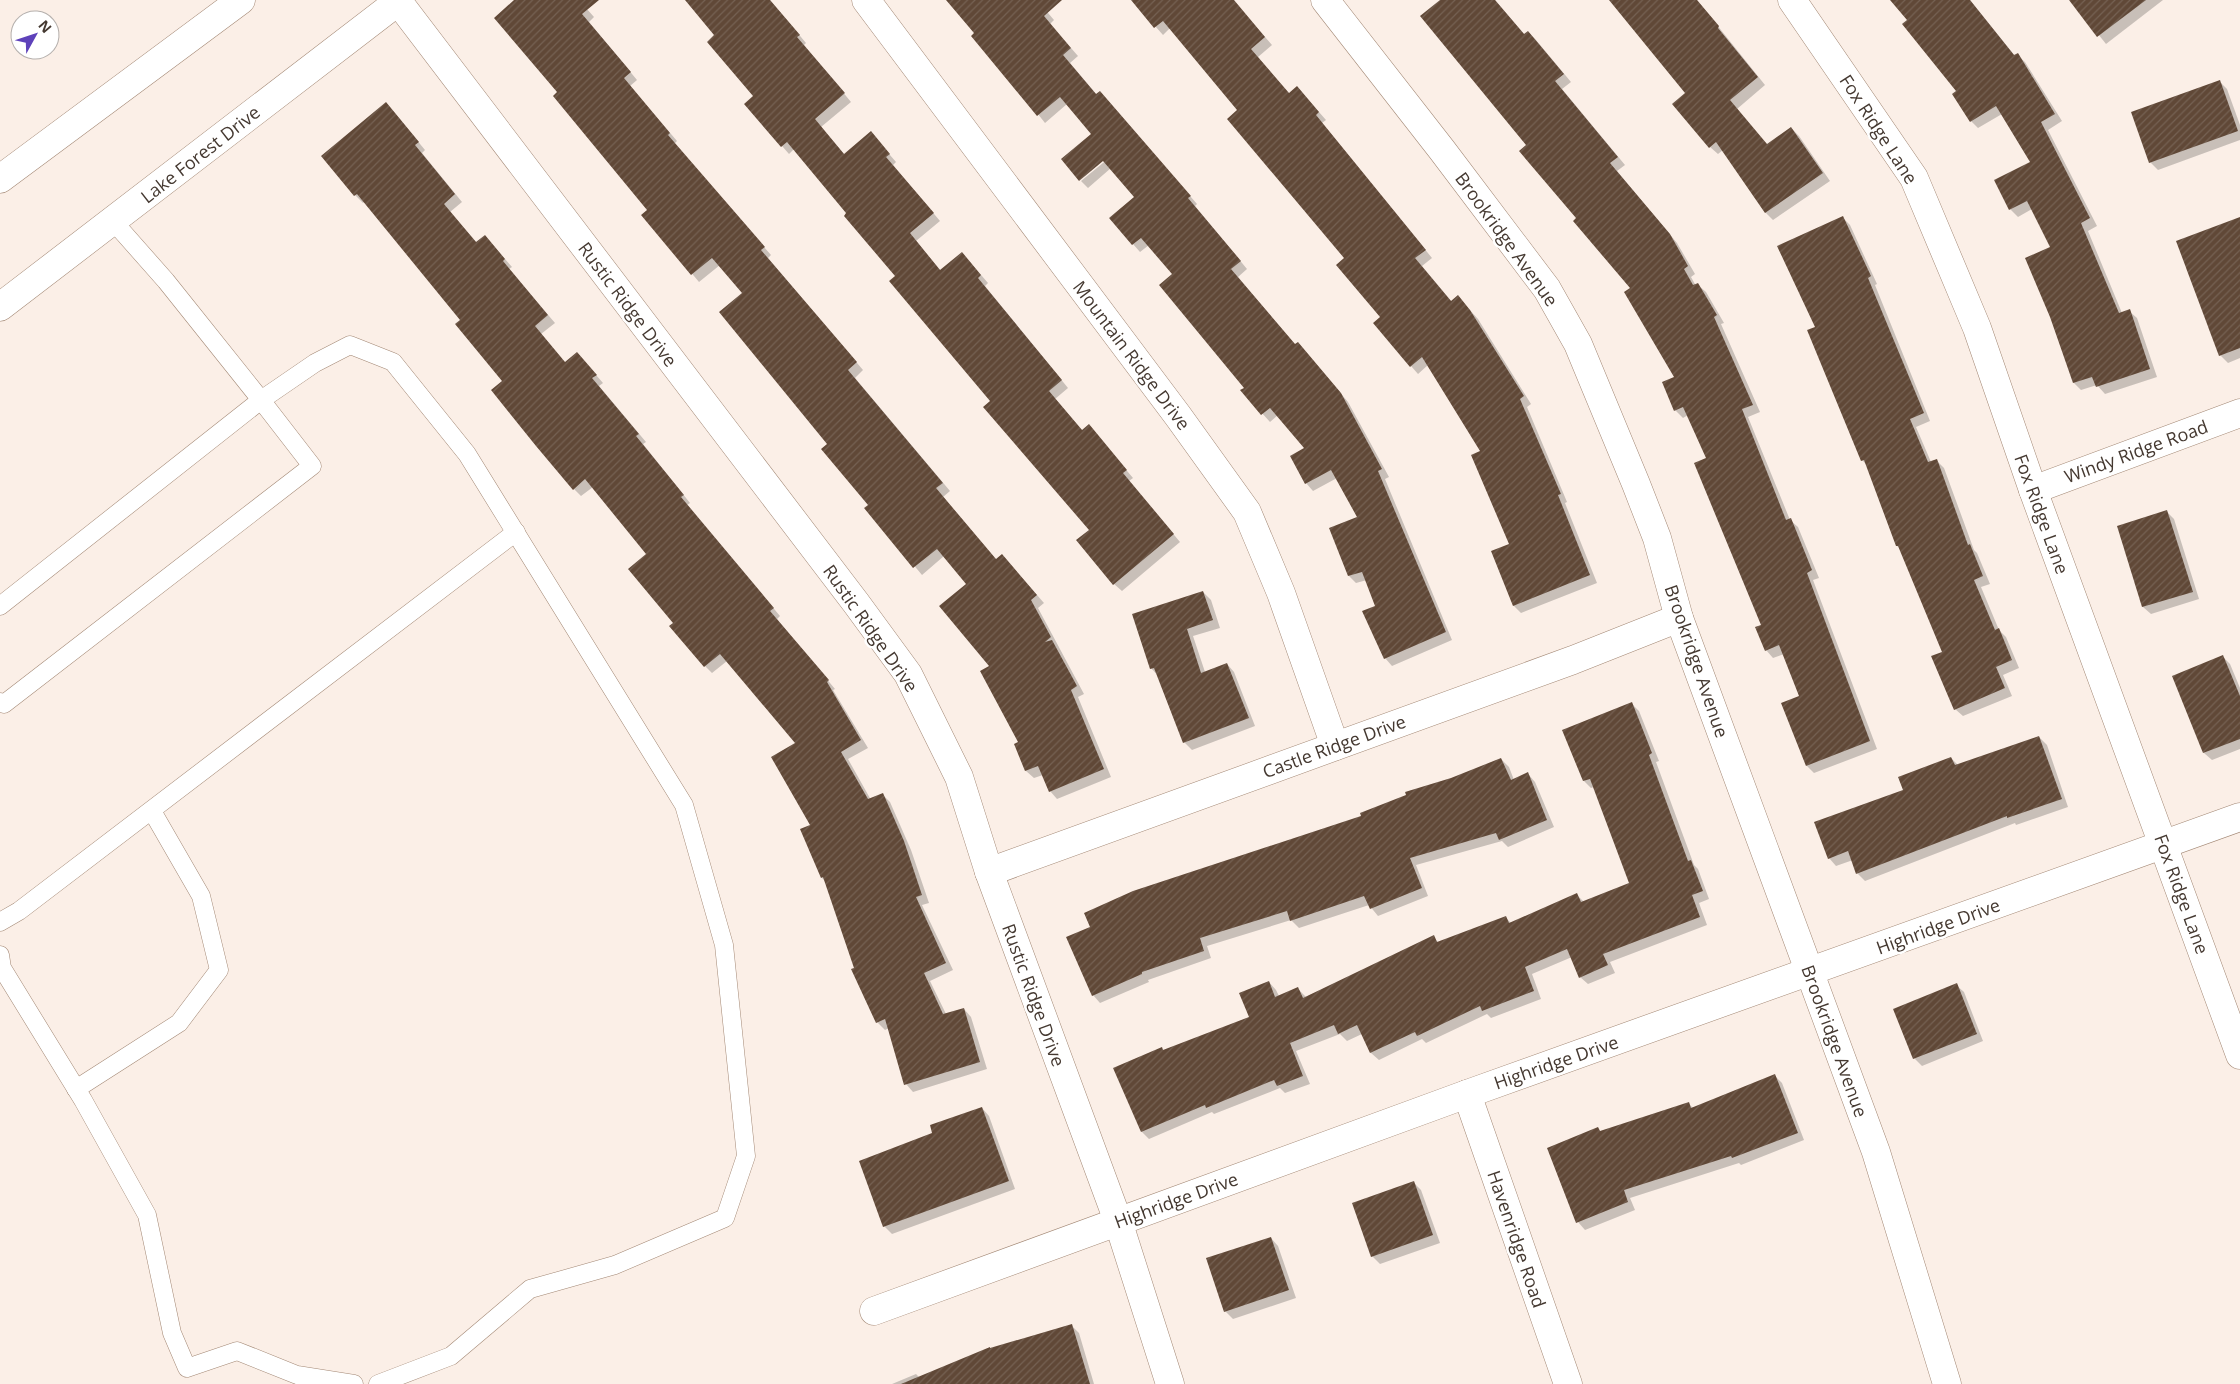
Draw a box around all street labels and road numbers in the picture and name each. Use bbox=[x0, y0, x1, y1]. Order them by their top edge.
street label: Fox Ridge Lane bbox=[1835, 70, 1923, 188]
street label: Lake Forest Drive bbox=[135, 100, 265, 208]
street label: Brookridge Avenue bbox=[1450, 167, 1564, 311]
street label: Rustic Ridge Drive bbox=[573, 237, 683, 371]
street label: Mountain Ridge Drive bbox=[1068, 275, 1196, 435]
street label: Windy Ridge Road bbox=[2061, 414, 2211, 488]
street label: Fox Ridge Lane bbox=[2009, 451, 2075, 577]
street label: Rustic Ridge Drive bbox=[818, 560, 924, 696]
street label: Brookridge Avenue bbox=[1660, 581, 1734, 741]
street label: Castle Ridge Drive bbox=[1259, 709, 1409, 783]
street label: Fox Ridge Lane bbox=[2149, 831, 2215, 957]
street label: Highridge Drive bbox=[1873, 892, 2003, 960]
street label: Rustic Ridge Drive bbox=[997, 920, 1071, 1070]
street label: Brookridge Avenue bbox=[1796, 962, 1874, 1120]
street label: Highridge Drive bbox=[1491, 1029, 1621, 1095]
street label: Highridge Drive bbox=[1111, 1166, 1241, 1234]
street label: Havenridge Road bbox=[1482, 1167, 1552, 1311]

